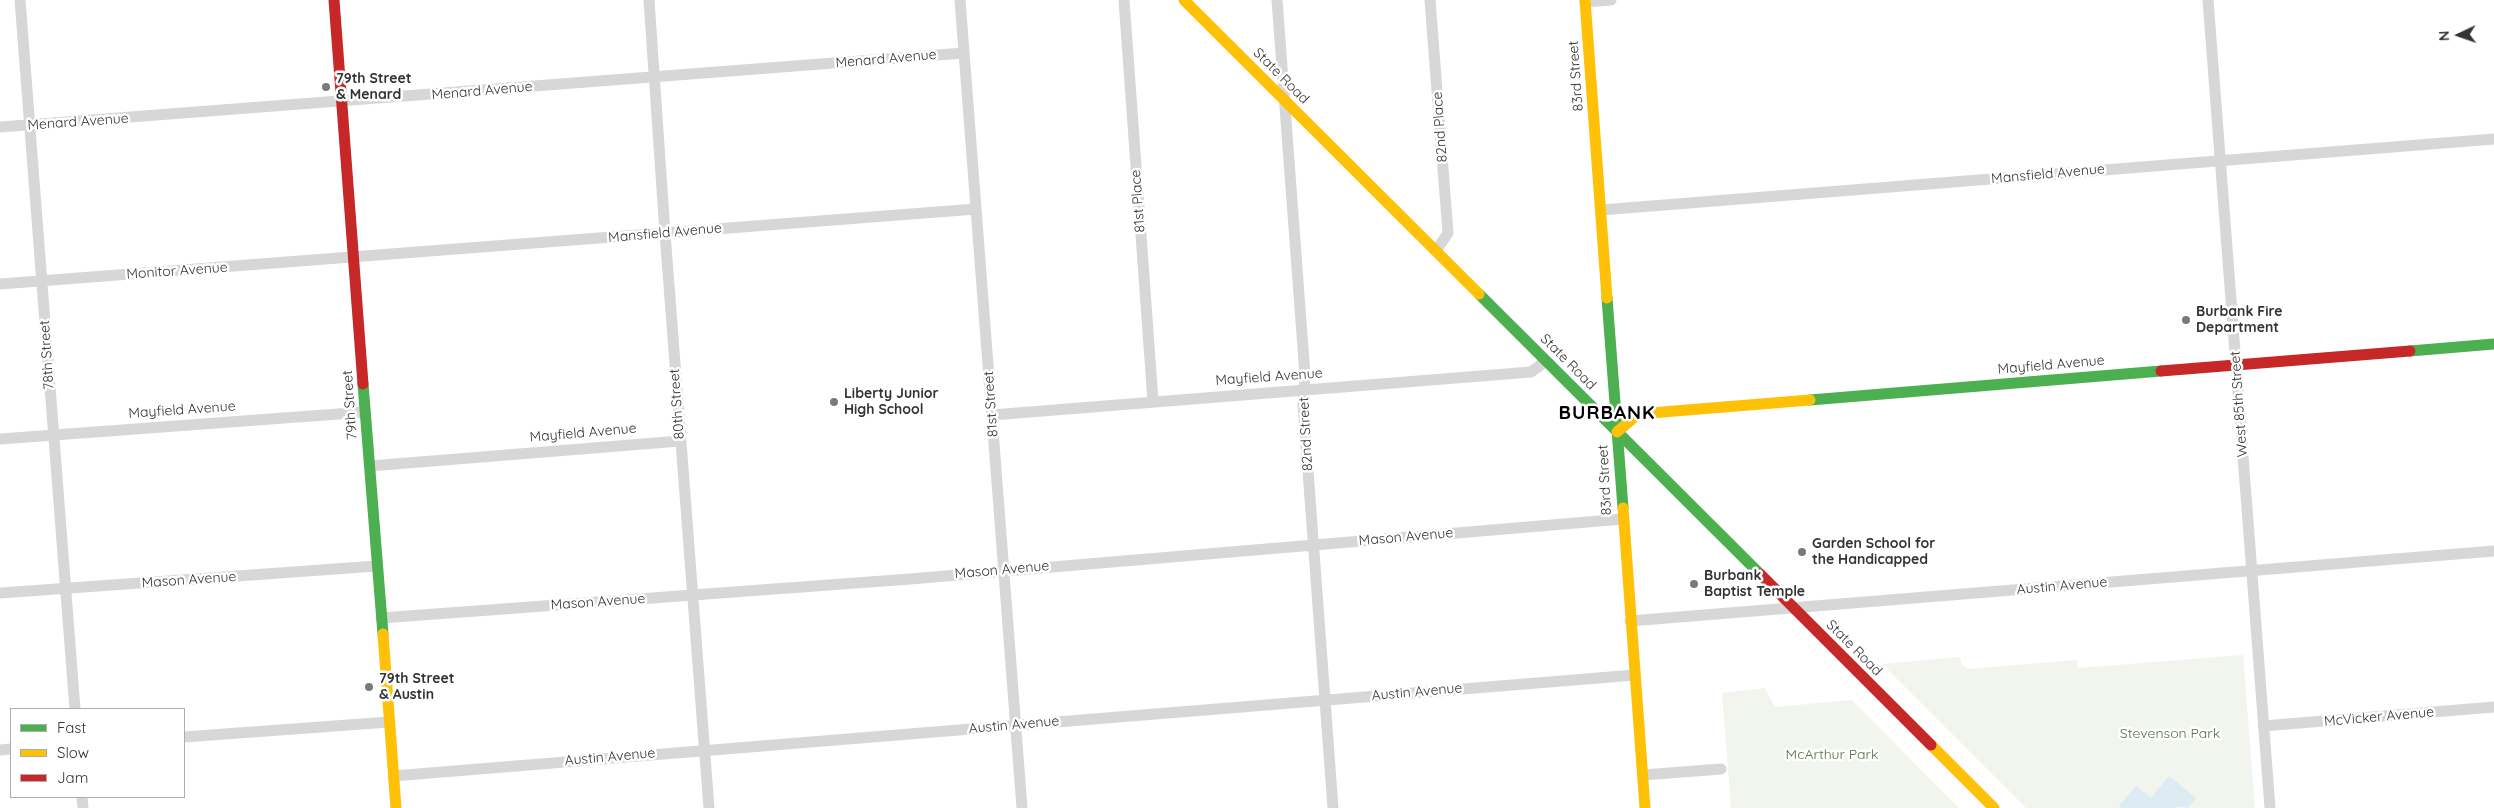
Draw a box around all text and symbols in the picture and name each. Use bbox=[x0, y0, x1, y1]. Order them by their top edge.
north arrow bbox=[2434, 10, 2484, 60]
text: N bbox=[2435, 30, 2453, 41]
street label: 83rd Street bbox=[1565, 40, 1587, 112]
street label: State Road bbox=[1250, 45, 1312, 107]
street label: Menard Avenue bbox=[835, 46, 937, 72]
place label: 79th Street & Menard bbox=[336, 71, 412, 104]
street label: Menard Avenue bbox=[431, 78, 533, 104]
marker: 79th Street & Menard bbox=[320, 81, 332, 93]
street label: 82nd Place bbox=[1429, 91, 1451, 163]
street label: Menard Avenue bbox=[27, 110, 129, 134]
street label: Mansfield Avenue bbox=[1991, 161, 2105, 187]
street label: 81st Place bbox=[1127, 169, 1149, 233]
street label: Mansfield Avenue bbox=[608, 220, 722, 246]
street label: Monitor Avenue bbox=[126, 259, 228, 283]
place label: Burbank Fire Department bbox=[2196, 304, 2282, 336]
marker: Burbank Fire Department bbox=[2180, 314, 2192, 326]
street label: 78th Street bbox=[36, 320, 58, 390]
street label: State Road bbox=[1537, 331, 1599, 393]
street label: West 85th Street bbox=[2227, 350, 2251, 458]
street label: Mayfield Avenue bbox=[1997, 352, 2105, 378]
street label: Mayfield Avenue bbox=[1215, 365, 1323, 389]
street label: 80th Street bbox=[666, 368, 688, 440]
street label: 79th Street bbox=[339, 370, 361, 440]
street label: 81st Street bbox=[980, 370, 1002, 438]
place label: Liberty Junior High School bbox=[844, 386, 939, 418]
marker: Liberty Junior High School bbox=[828, 396, 840, 408]
street label: 82nd Street bbox=[1296, 397, 1316, 471]
street label: Mayfield Avenue bbox=[128, 398, 236, 422]
district label: BURBANK bbox=[1558, 402, 1656, 424]
street label: Mayfield Avenue bbox=[529, 420, 637, 446]
street label: 83rd Street bbox=[1595, 444, 1615, 516]
street label: Mason Avenue bbox=[1358, 524, 1454, 550]
place label: Garden School for the Handicapped bbox=[1812, 536, 1935, 568]
marker: Garden School for the Handicapped bbox=[1796, 546, 1808, 558]
street label: Mason Avenue bbox=[954, 557, 1050, 583]
street label: Mason Avenue bbox=[141, 568, 237, 592]
place label: Burbank Baptist Temple bbox=[1704, 568, 1805, 600]
street label: Austin Avenue bbox=[2016, 574, 2108, 598]
marker: Burbank Baptist Temple bbox=[1688, 578, 1700, 590]
street label: Mason Avenue bbox=[550, 590, 646, 614]
street label: State Road bbox=[1823, 617, 1885, 679]
place label: 79th Street & Austin bbox=[379, 671, 455, 704]
street label: Austin Avenue bbox=[1371, 680, 1463, 704]
marker: 79th Street & Austin bbox=[363, 681, 375, 693]
street label: McVicker Avenue bbox=[2323, 704, 2435, 730]
legend bbox=[10, 708, 185, 798]
street label: Austin Avenue bbox=[968, 713, 1060, 737]
text: Fast bbox=[57, 718, 86, 737]
park label: Stevenson Park bbox=[2120, 726, 2220, 742]
text: Slow bbox=[57, 743, 89, 762]
street label: Austin Avenue bbox=[564, 745, 656, 769]
park label: McArthur Park bbox=[1786, 747, 1878, 763]
text: Jam bbox=[57, 768, 88, 787]

